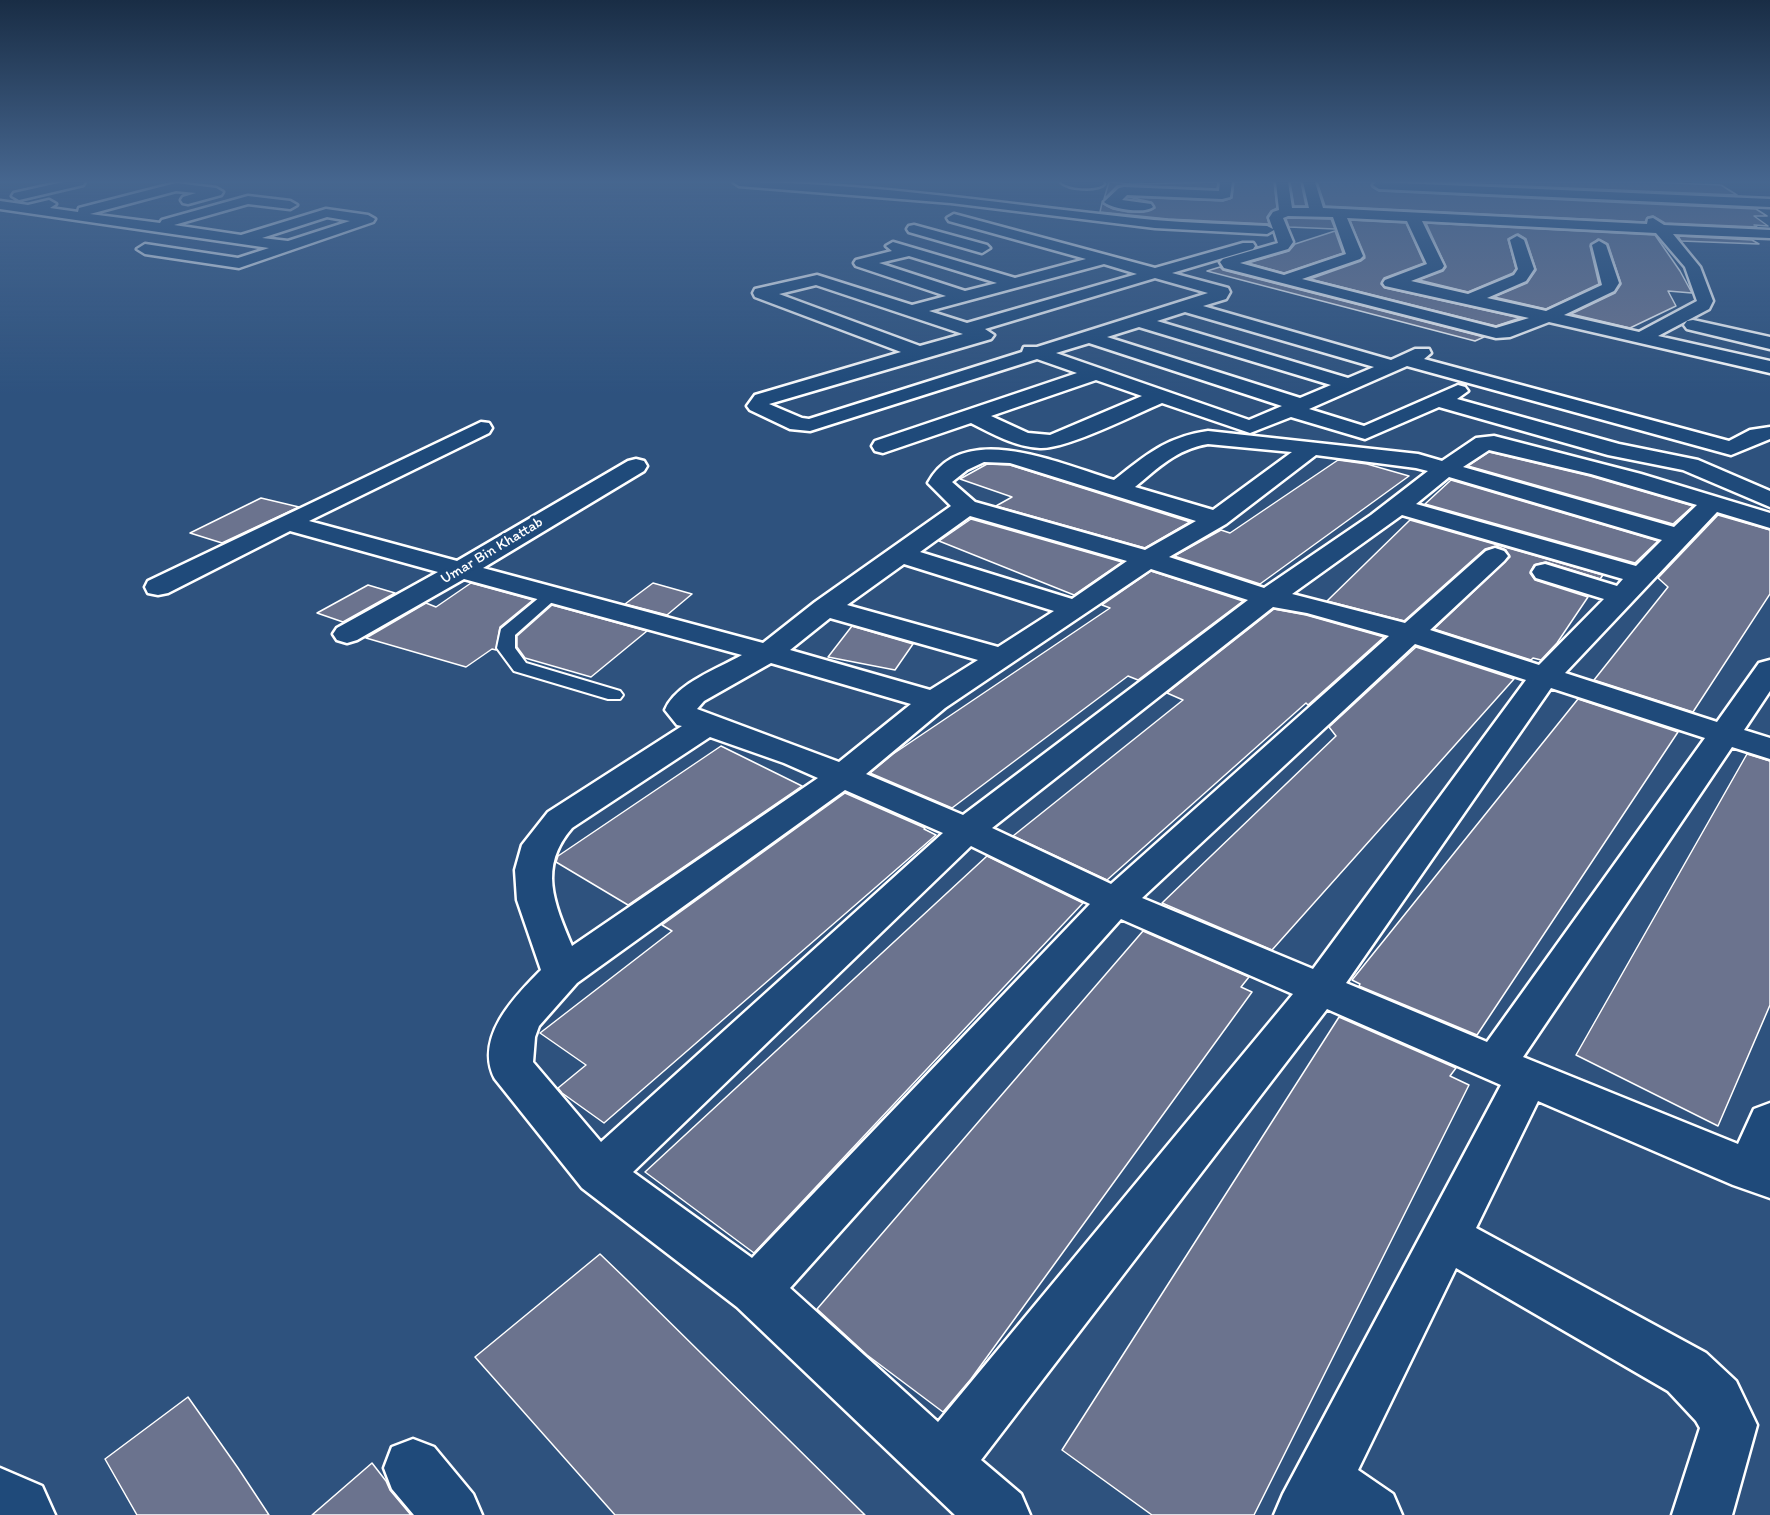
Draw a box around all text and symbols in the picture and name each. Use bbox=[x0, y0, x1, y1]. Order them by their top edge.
street label: Umar Bin Khattab bbox=[438, 513, 546, 589]

